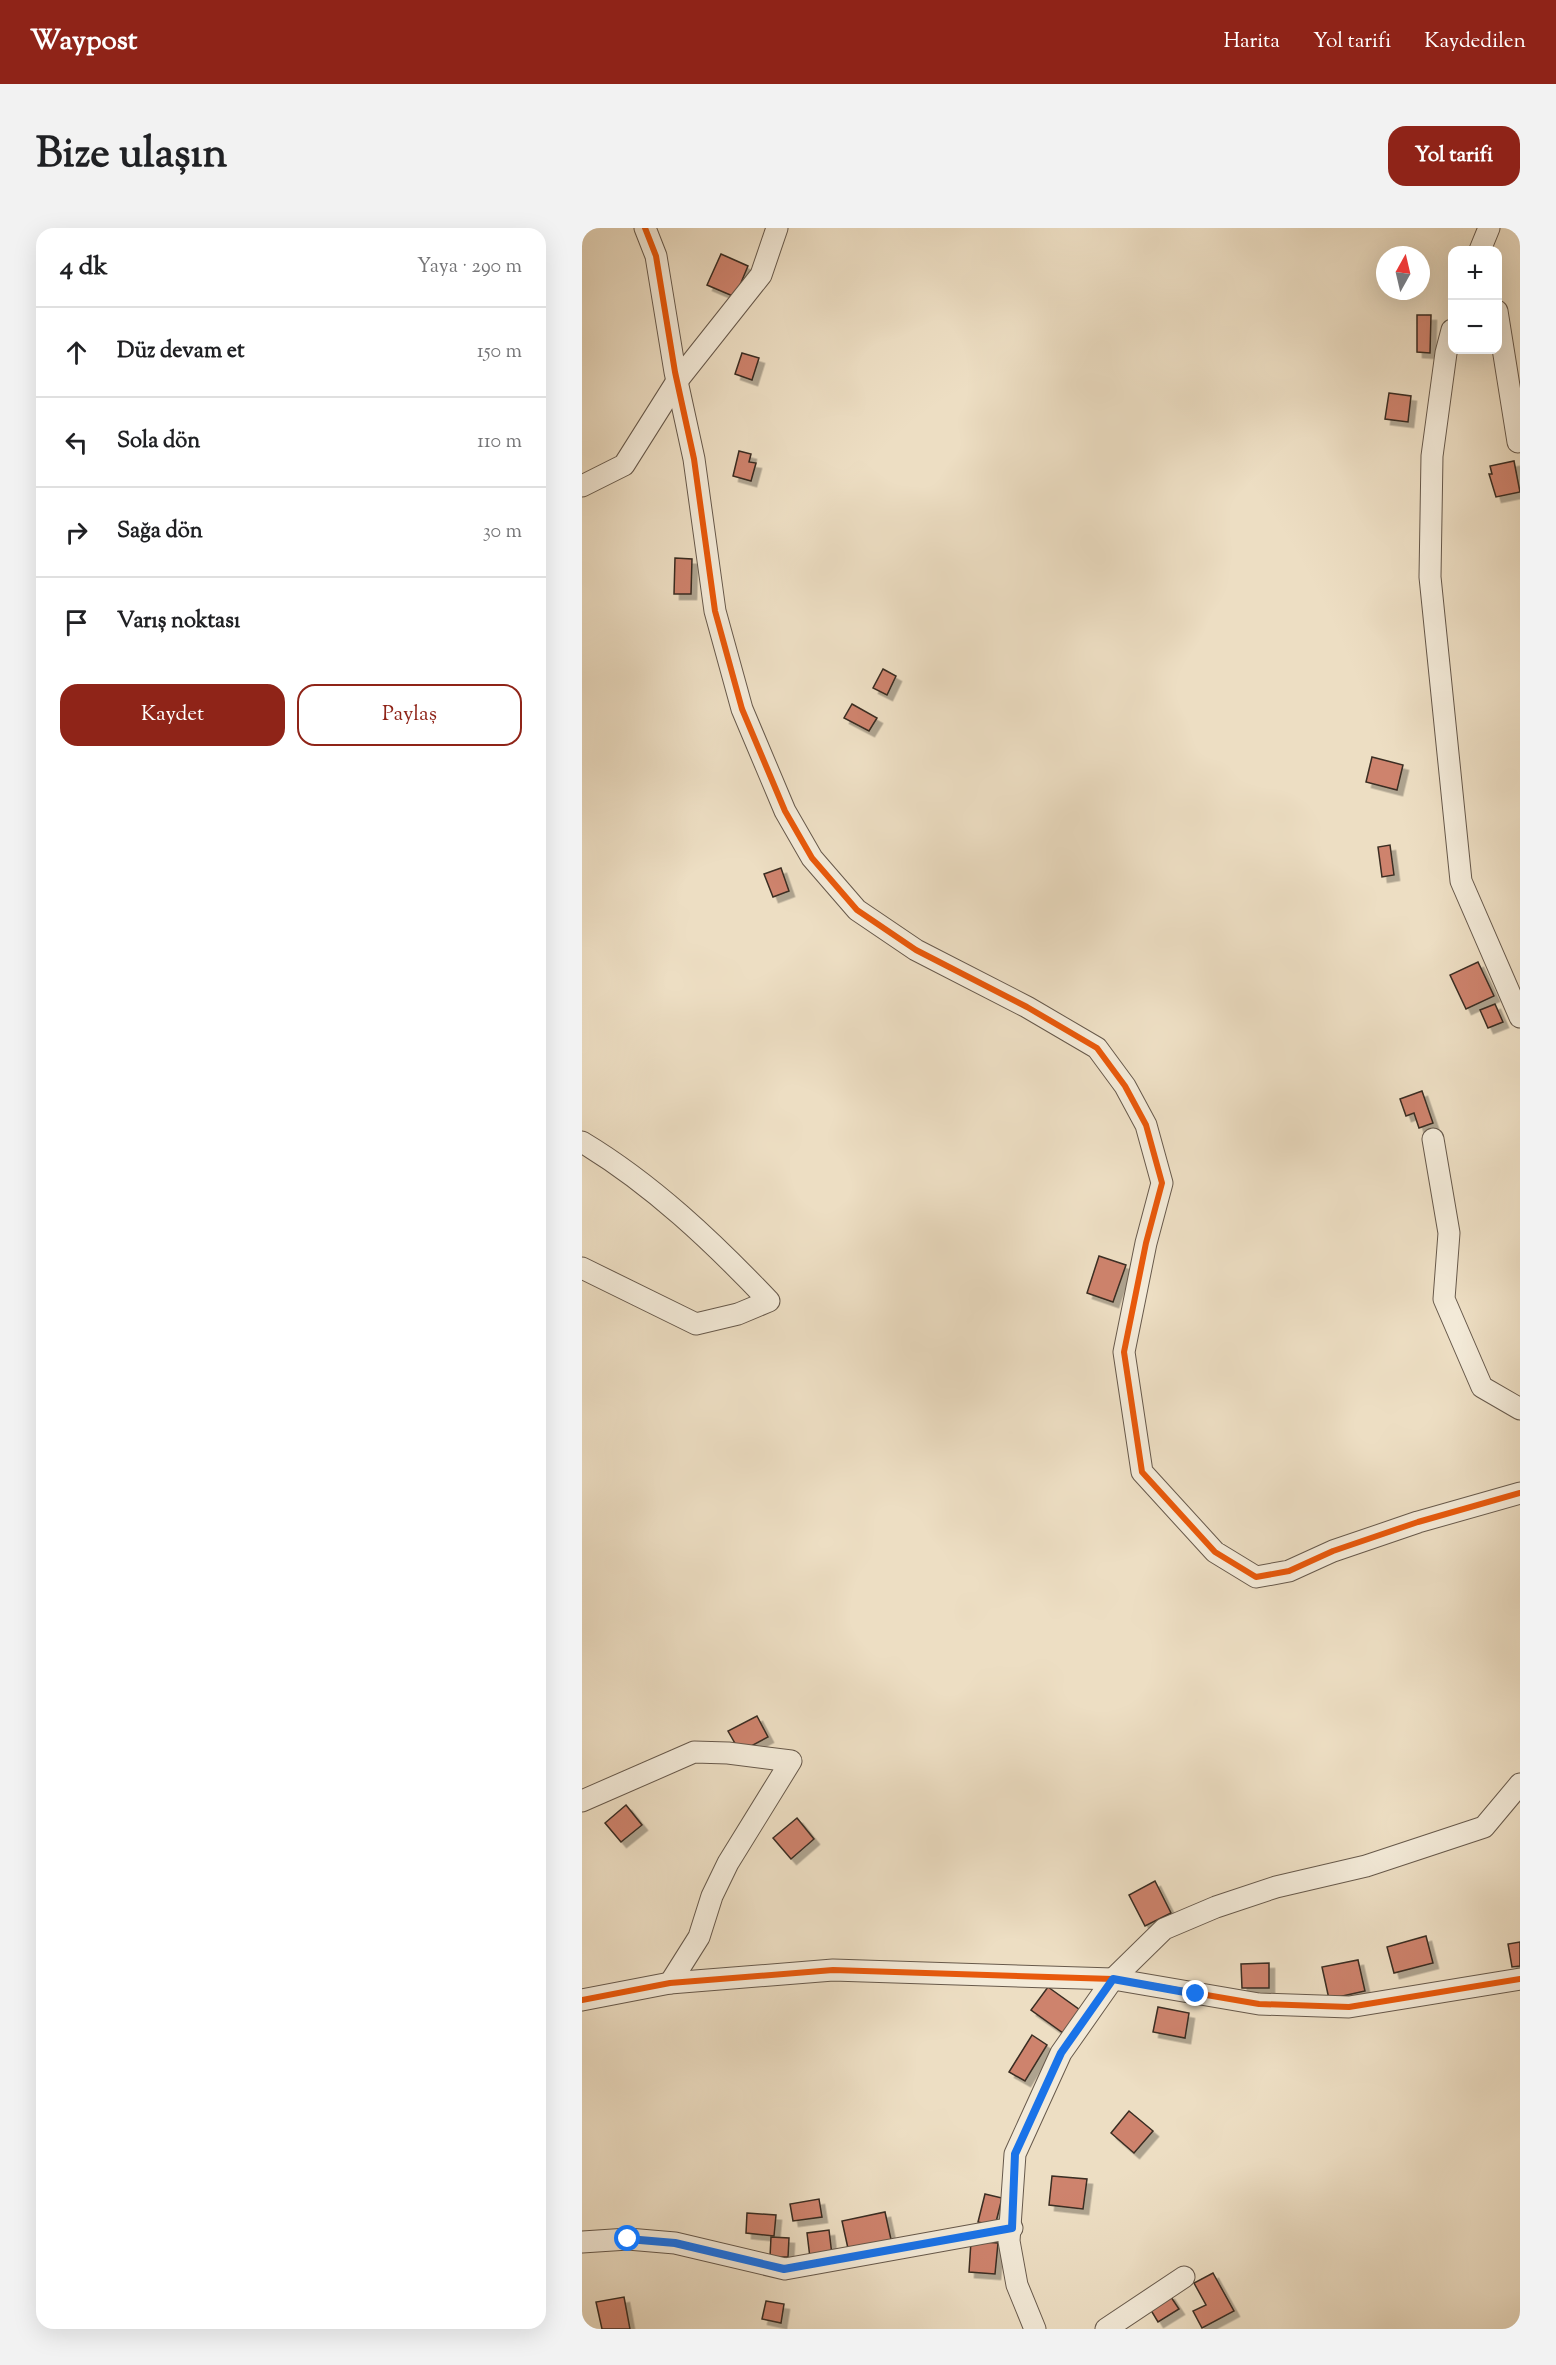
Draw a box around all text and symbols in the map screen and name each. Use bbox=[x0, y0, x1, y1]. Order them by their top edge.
text: Waypost bbox=[30, 22, 137, 62]
text: Harita bbox=[1223, 27, 1280, 57]
text: Yol tarifi bbox=[1313, 27, 1391, 57]
text: Kaydedilen bbox=[1424, 27, 1526, 57]
text: Bize ulaşın bbox=[36, 126, 227, 186]
button: Yol tarifi bbox=[1388, 126, 1520, 186]
north arrow bbox=[1376, 246, 1430, 300]
map controls bbox=[1448, 246, 1502, 354]
button: + bbox=[1448, 246, 1502, 300]
text: 4 dk bbox=[60, 249, 108, 286]
text: Yaya · 290 m bbox=[417, 253, 522, 282]
button: − bbox=[1448, 300, 1502, 354]
icon: ahead bbox=[60, 336, 93, 369]
text: Düz devam et bbox=[117, 336, 244, 368]
text: 150 m bbox=[477, 338, 522, 367]
icon: left bbox=[60, 426, 93, 459]
text: Sola dön bbox=[117, 426, 200, 458]
text: 110 m bbox=[477, 428, 522, 457]
icon: right bbox=[60, 516, 93, 549]
text: Sağa dön bbox=[117, 516, 203, 548]
text: 30 m bbox=[483, 518, 522, 547]
icon: arrive bbox=[60, 606, 93, 639]
text: Varış noktası bbox=[117, 606, 240, 638]
button: Kaydet bbox=[60, 684, 285, 746]
button: Paylaş bbox=[297, 684, 522, 746]
route end bbox=[1182, 1980, 1208, 2006]
route start bbox=[614, 2225, 640, 2251]

